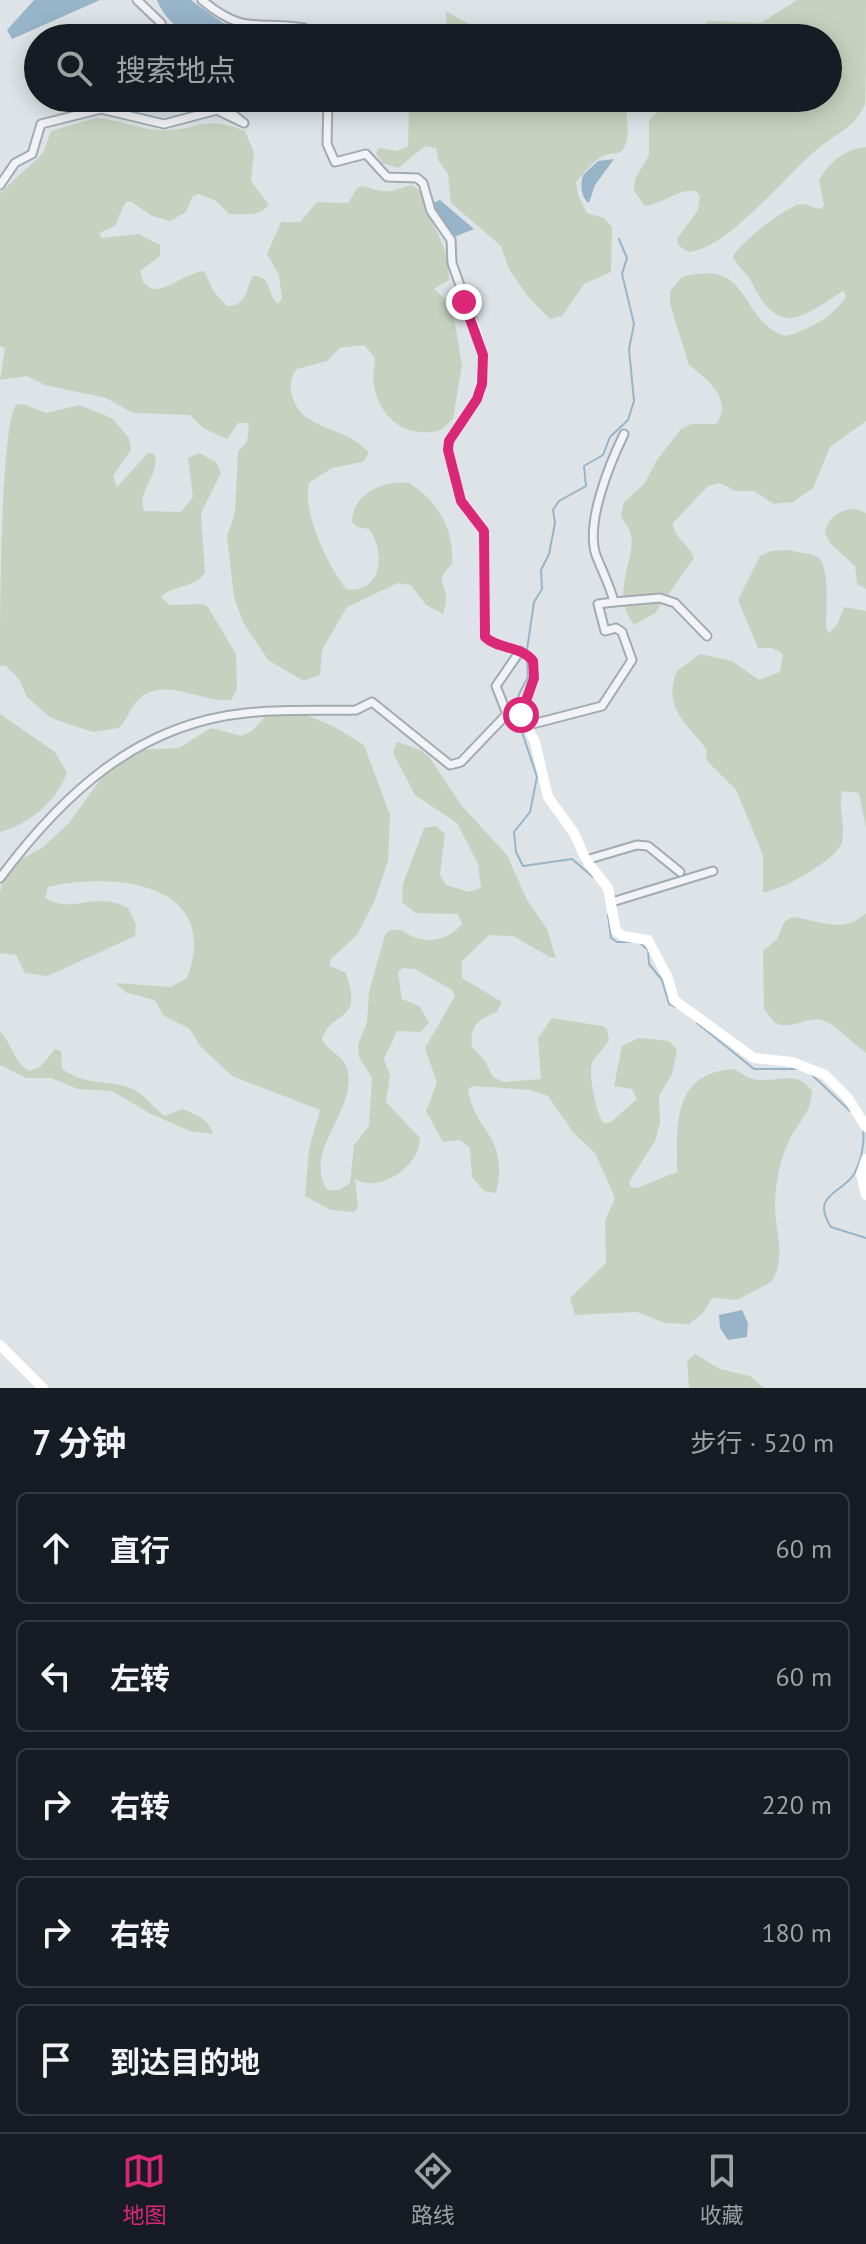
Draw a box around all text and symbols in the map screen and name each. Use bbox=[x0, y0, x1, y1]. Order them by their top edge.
search box bbox=[24, 24, 842, 112]
icon: search bbox=[52, 46, 96, 90]
text: 搜索地点 bbox=[116, 50, 236, 89]
route end bbox=[446, 284, 482, 320]
route start bbox=[503, 697, 539, 733]
text: 7 分钟 bbox=[32, 1420, 126, 1464]
text: 步行 · 520 m bbox=[691, 1426, 834, 1459]
icon: ahead bbox=[34, 1526, 78, 1570]
text: 直行 bbox=[110, 1530, 170, 1569]
text: 60 m bbox=[776, 1532, 832, 1565]
icon: left bbox=[34, 1654, 78, 1698]
text: 左转 bbox=[110, 1658, 170, 1697]
text: 60 m bbox=[776, 1660, 832, 1693]
icon: right bbox=[34, 1782, 78, 1826]
text: 右转 bbox=[110, 1786, 170, 1825]
text: 220 m bbox=[761, 1788, 832, 1821]
icon: right bbox=[34, 1910, 78, 1954]
text: 右转 bbox=[110, 1914, 170, 1953]
text: 180 m bbox=[761, 1916, 832, 1949]
icon: arrive bbox=[34, 2038, 78, 2082]
text: 到达目的地 bbox=[110, 2042, 260, 2081]
tab: 地图 bbox=[122, 2149, 166, 2229]
tab: 路线 bbox=[411, 2149, 455, 2229]
tab: 收藏 bbox=[700, 2149, 744, 2229]

